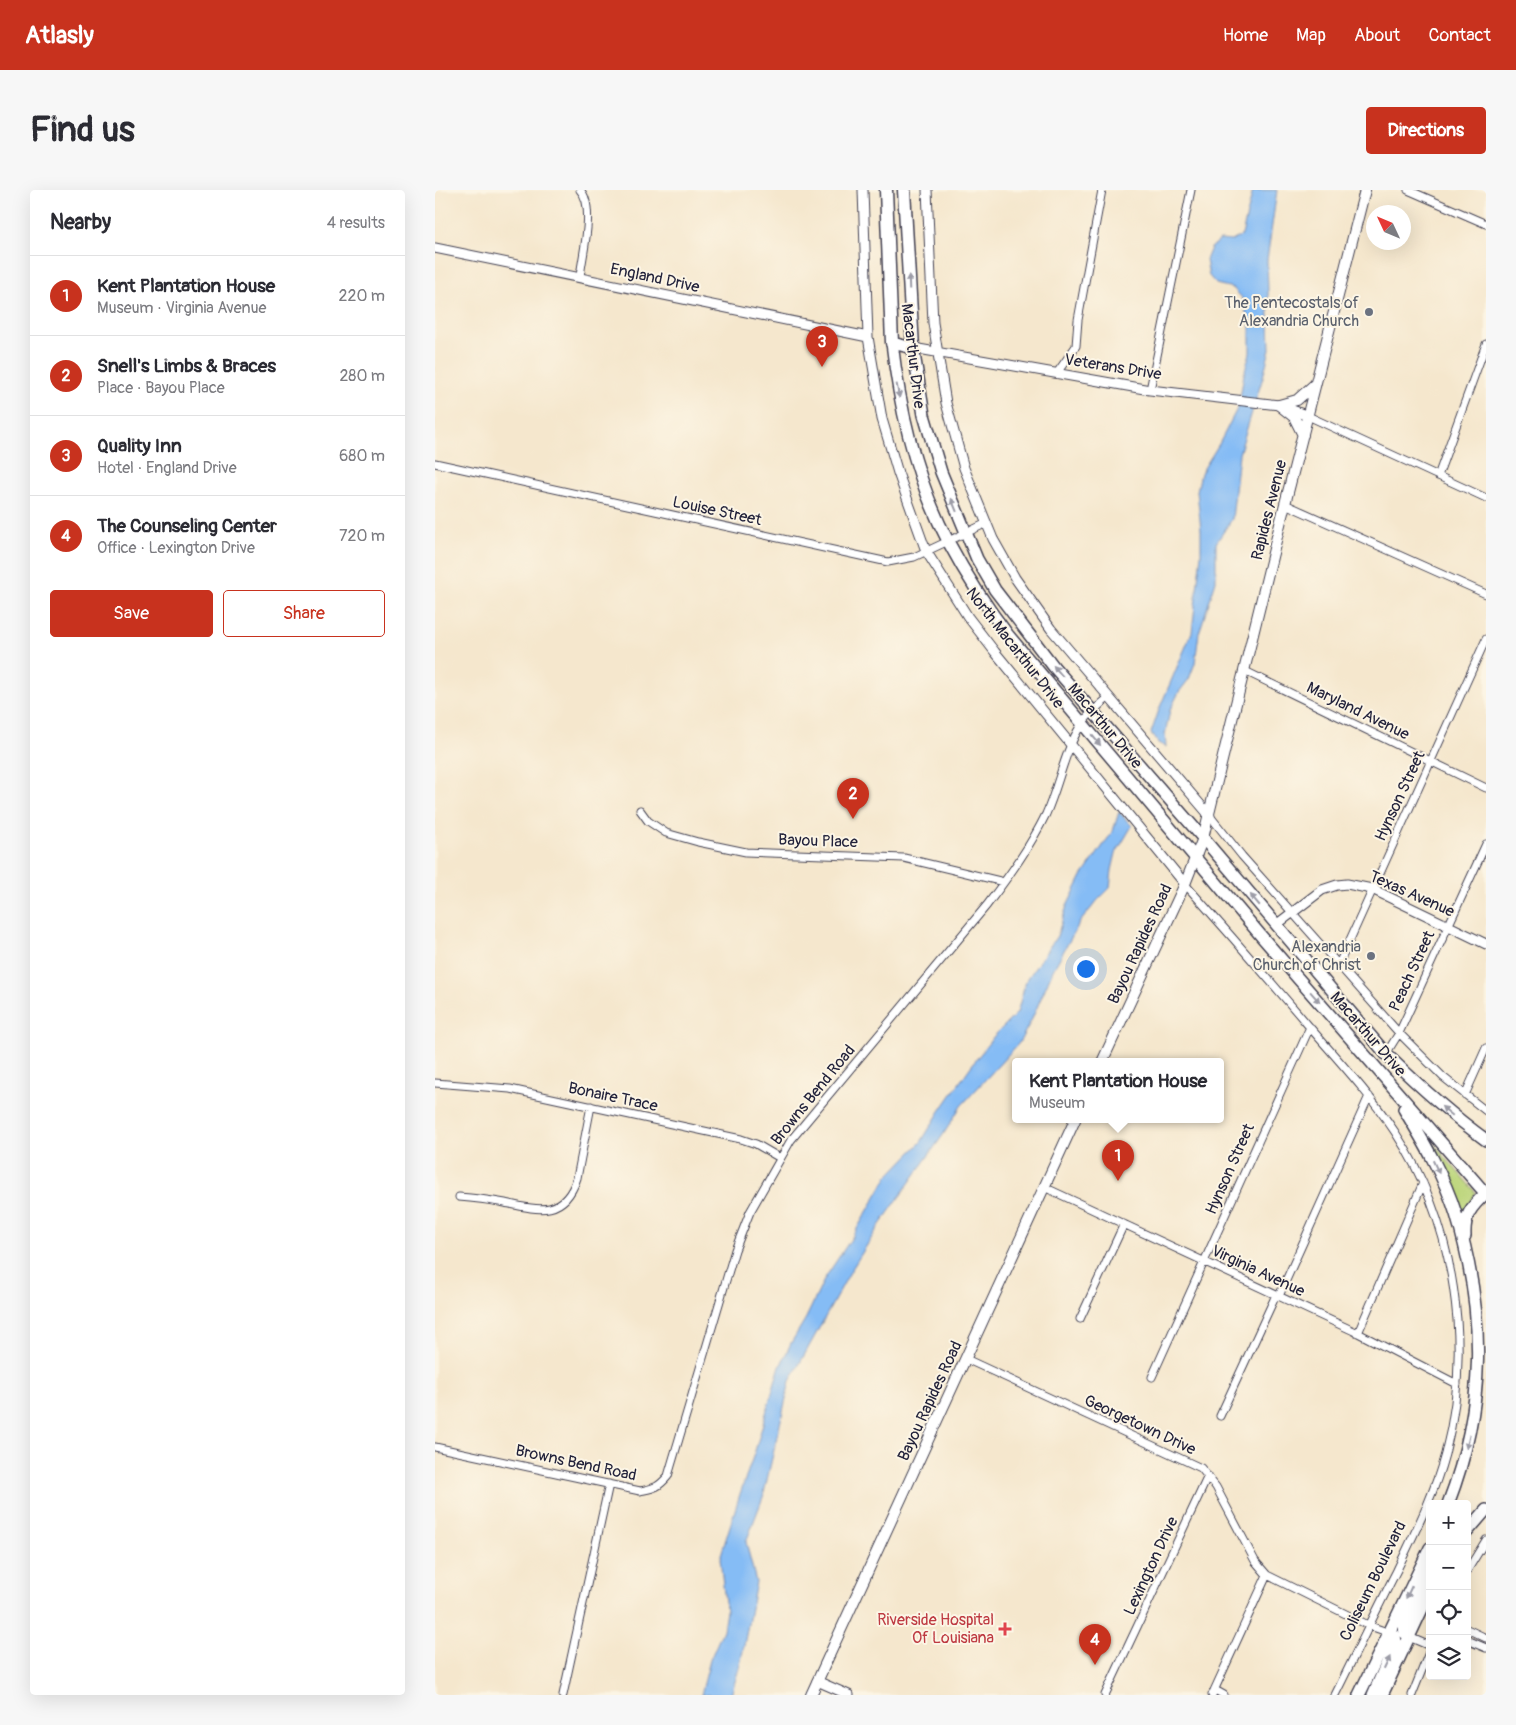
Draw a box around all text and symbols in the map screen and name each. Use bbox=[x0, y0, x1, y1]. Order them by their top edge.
text: Atlasly bbox=[25, 21, 94, 50]
text: Home bbox=[1223, 24, 1268, 47]
text: Map bbox=[1296, 24, 1326, 47]
text: About bbox=[1354, 24, 1400, 47]
text: Contact bbox=[1428, 24, 1491, 47]
button: Directions bbox=[1366, 107, 1486, 154]
text: Find us bbox=[30, 108, 135, 152]
north arrow bbox=[1366, 205, 1411, 250]
text: Nearby bbox=[50, 209, 111, 236]
text: 4 results bbox=[327, 213, 385, 233]
street label: England Drive bbox=[609, 259, 702, 297]
one-way arrow bbox=[905, 273, 913, 289]
text: Kent Plantation House bbox=[97, 274, 275, 298]
text: 1 bbox=[63, 286, 69, 306]
text: 220 m bbox=[339, 286, 385, 306]
place label: The Pentecostals of Alexandria Church bbox=[1224, 293, 1360, 331]
text: Museum · Virginia Avenue bbox=[97, 298, 266, 318]
street label: Macarthur Drive bbox=[897, 302, 929, 410]
marker: The Pentecostals of Alexandria Church bbox=[1363, 306, 1375, 318]
pin: 3 bbox=[806, 326, 838, 367]
street label: Veterans Drive bbox=[1063, 349, 1163, 385]
text: Snell's Limbs & Braces bbox=[97, 354, 276, 378]
text: 2 bbox=[62, 366, 70, 386]
text: 280 m bbox=[339, 366, 385, 386]
text: Place · Bayou Place bbox=[97, 378, 225, 398]
one-way arrow bbox=[895, 383, 903, 399]
text: Quality Inn bbox=[97, 434, 182, 458]
text: 3 bbox=[62, 446, 70, 466]
text: 680 m bbox=[339, 446, 385, 466]
text: Hotel · England Drive bbox=[97, 458, 237, 478]
street label: Rapides Avenue bbox=[1247, 458, 1291, 562]
street label: Louise Street bbox=[671, 492, 764, 530]
one-way arrow bbox=[950, 497, 958, 512]
text: The Counseling Center bbox=[97, 514, 277, 538]
text: 4 bbox=[61, 526, 71, 546]
text: 720 m bbox=[339, 526, 385, 546]
text: Office · Lexington Drive bbox=[97, 538, 255, 558]
street label: North Macarthur Drive bbox=[962, 583, 1069, 713]
button: Save bbox=[50, 590, 213, 637]
button: Share bbox=[223, 590, 385, 637]
one-way arrow bbox=[1052, 666, 1064, 678]
street label: Maryland Avenue bbox=[1303, 678, 1413, 745]
street label: Macarthur Drive bbox=[1063, 679, 1147, 773]
one-way arrow bbox=[1091, 733, 1102, 746]
street label: Hynson Street bbox=[1370, 747, 1430, 844]
pin: 2 bbox=[837, 778, 869, 819]
street label: Bayou Place bbox=[778, 830, 858, 852]
street label: Texas Avenue bbox=[1366, 866, 1458, 922]
street label: Bayou Rapides Road bbox=[1103, 881, 1177, 1007]
one-way arrow bbox=[1250, 894, 1261, 907]
street label: Peach Street bbox=[1385, 927, 1440, 1014]
place label: Alexandria Church of Christ bbox=[1253, 937, 1362, 975]
marker: Alexandria Church of Christ bbox=[1365, 950, 1377, 962]
your location bbox=[1073, 956, 1099, 982]
street label: Macarthur Drive bbox=[1326, 988, 1410, 1080]
one-way arrow bbox=[1309, 991, 1320, 1004]
street label: Browns Bend Road bbox=[766, 1041, 860, 1149]
popup bbox=[1012, 1058, 1224, 1123]
text: Kent Plantation House bbox=[1029, 1069, 1207, 1093]
street label: Bonaire Trace bbox=[566, 1078, 660, 1116]
text: Museum bbox=[1029, 1093, 1085, 1113]
one-way arrow bbox=[1441, 1105, 1454, 1116]
street label: Hynson Street bbox=[1201, 1120, 1259, 1217]
pin: 1 bbox=[1102, 1140, 1134, 1181]
one-way arrow bbox=[1432, 1160, 1440, 1174]
street label: Virginia Avenue bbox=[1208, 1241, 1308, 1301]
street label: Bayou Rapides Road bbox=[893, 1338, 967, 1464]
street label: Georgetown Drive bbox=[1081, 1390, 1199, 1460]
one-way arrow bbox=[1464, 1435, 1472, 1450]
street label: Browns Bend Road bbox=[514, 1440, 638, 1486]
map controls bbox=[1426, 1500, 1471, 1680]
button: + bbox=[1426, 1500, 1471, 1545]
street label: Lexington Drive bbox=[1119, 1514, 1183, 1618]
street label: Coliseum Boulevard bbox=[1335, 1518, 1411, 1644]
button: − bbox=[1426, 1545, 1471, 1590]
one-way arrow bbox=[1405, 1585, 1413, 1599]
button: locate bbox=[1426, 1590, 1471, 1635]
place label: Riverside Hospital Of Louisiana bbox=[877, 1610, 994, 1648]
marker: Riverside Hospital Of Louisiana bbox=[998, 1622, 1012, 1636]
pin: 4 bbox=[1079, 1624, 1111, 1665]
button: layers bbox=[1426, 1635, 1471, 1680]
one-way arrow bbox=[1383, 1656, 1391, 1670]

